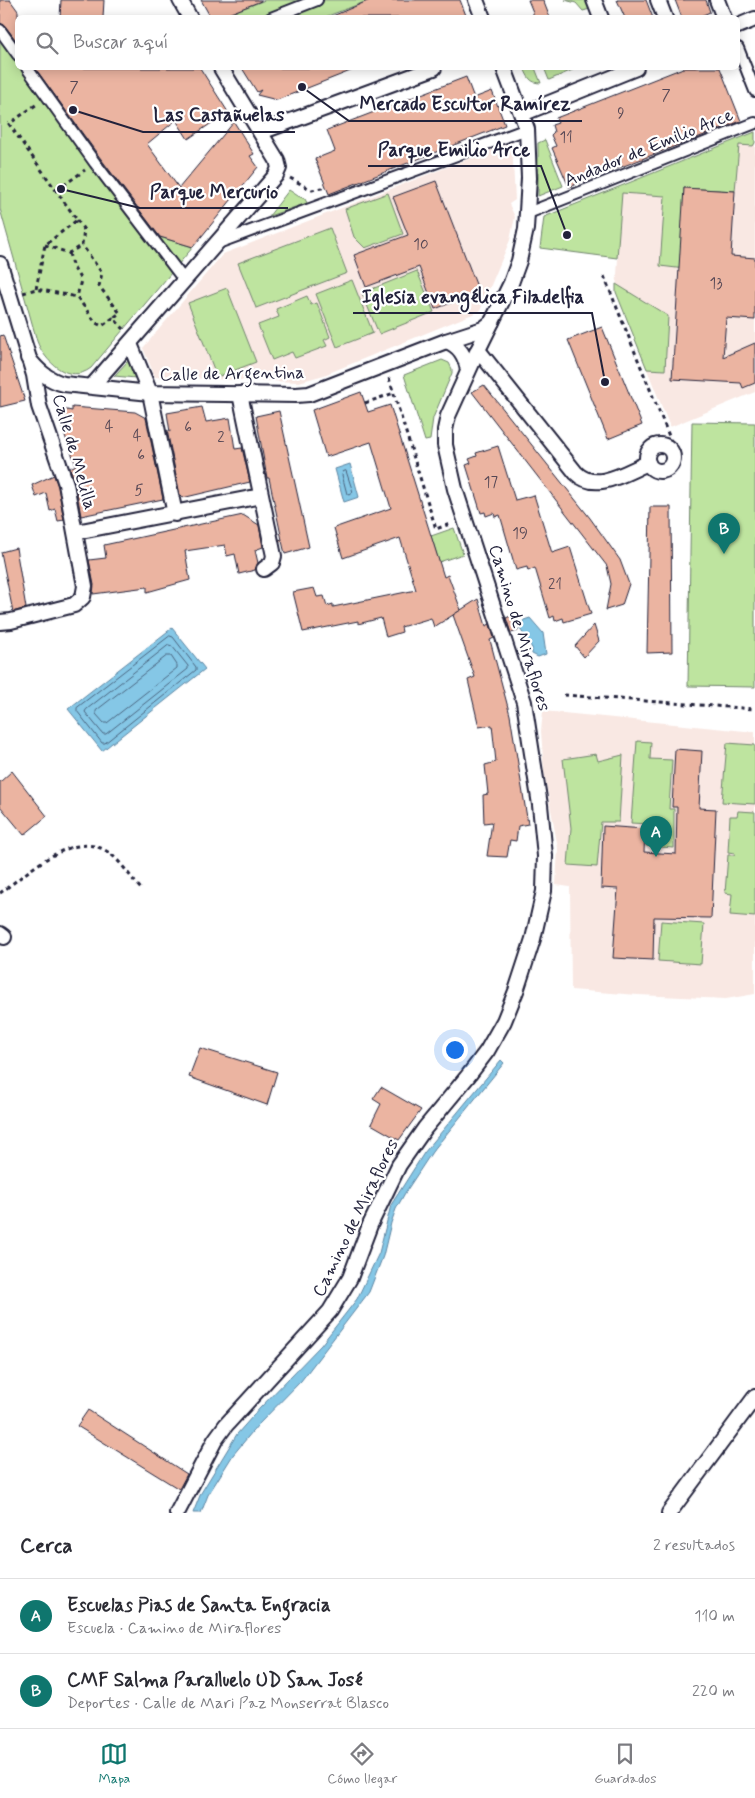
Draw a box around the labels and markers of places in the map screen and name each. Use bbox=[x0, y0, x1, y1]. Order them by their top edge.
callout: Mercado Escultor Ramírez bbox=[349, 87, 582, 121]
callout: Las Castañuelas bbox=[143, 98, 295, 132]
callout: Parque Emilio Arce bbox=[368, 132, 541, 166]
callout: Parque Mercurio bbox=[140, 174, 288, 208]
callout: Iglesia evangélica Filadelfia bbox=[353, 279, 592, 313]
pin: B bbox=[708, 513, 740, 554]
pin: A bbox=[640, 816, 672, 857]

